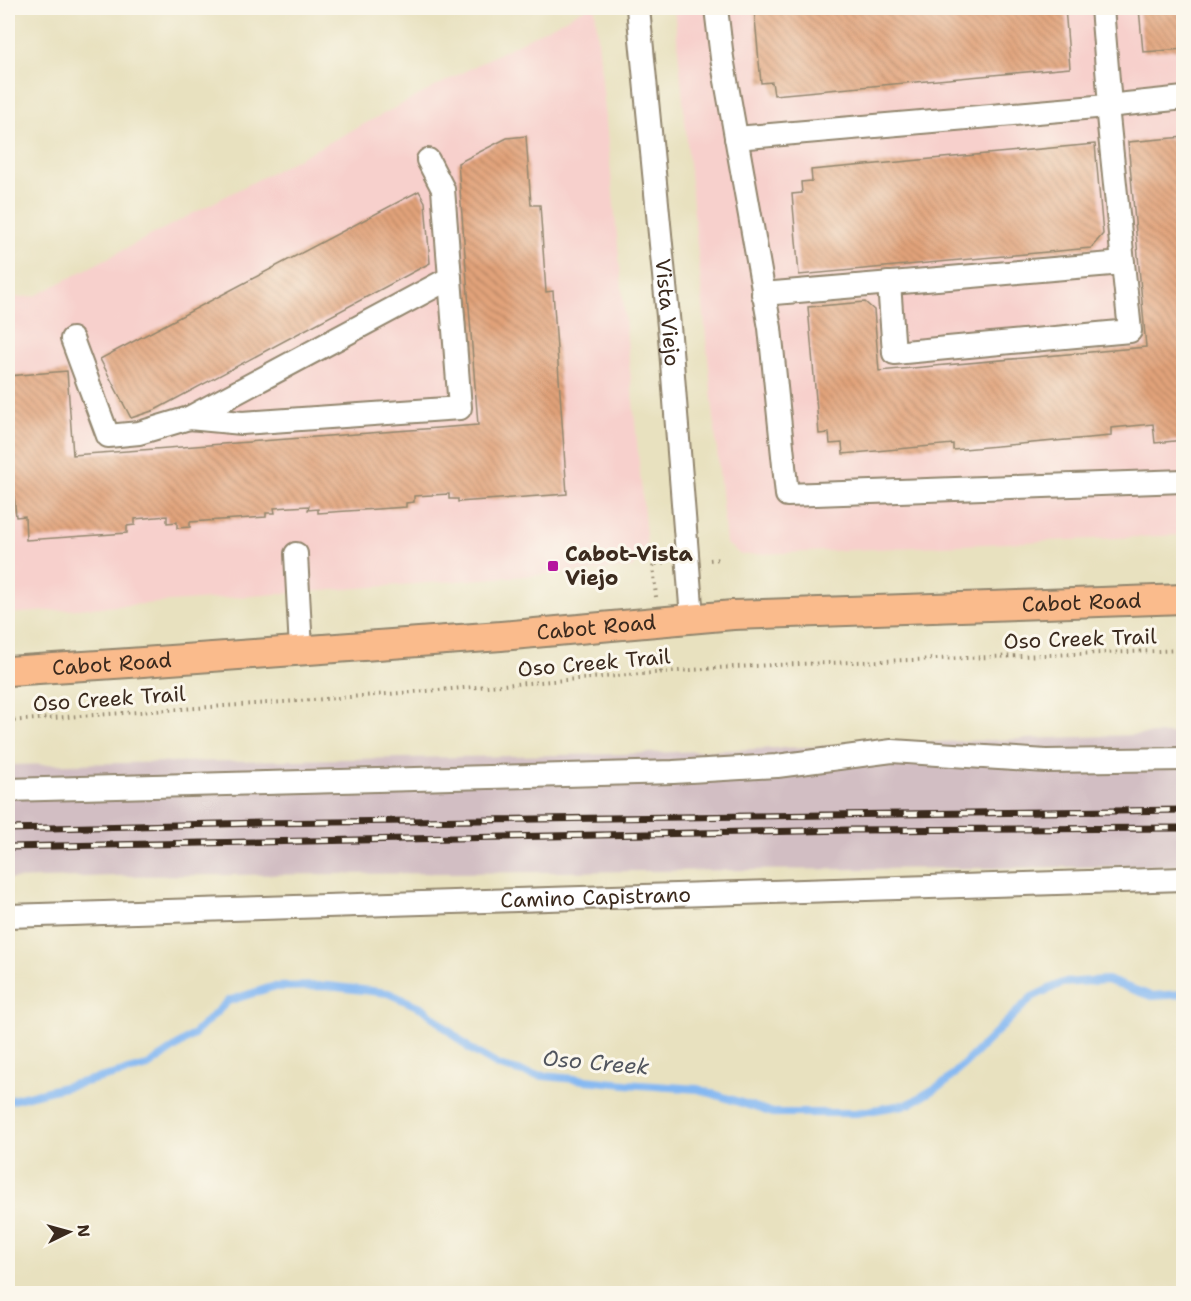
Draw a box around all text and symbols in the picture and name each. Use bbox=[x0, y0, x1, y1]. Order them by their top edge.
street label: Vista Viejo bbox=[648, 257, 686, 368]
place label: Cabot-Vista Viejo bbox=[565, 540, 694, 592]
marker: Cabot-Vista Viejo bbox=[546, 559, 560, 573]
street label: Cabot Road bbox=[1021, 587, 1142, 619]
street label: Cabot Road bbox=[535, 608, 657, 647]
street label: Oso Creek Trail bbox=[1003, 622, 1158, 656]
street label: Oso Creek Trail bbox=[517, 642, 672, 684]
street label: Cabot Road bbox=[51, 646, 173, 682]
street label: Oso Creek Trail bbox=[32, 680, 187, 718]
street label: Camino Capistrano bbox=[500, 881, 691, 915]
water label: Oso Creek bbox=[541, 1043, 651, 1082]
north arrow bbox=[39, 1202, 99, 1262]
text: N bbox=[72, 1224, 94, 1238]

